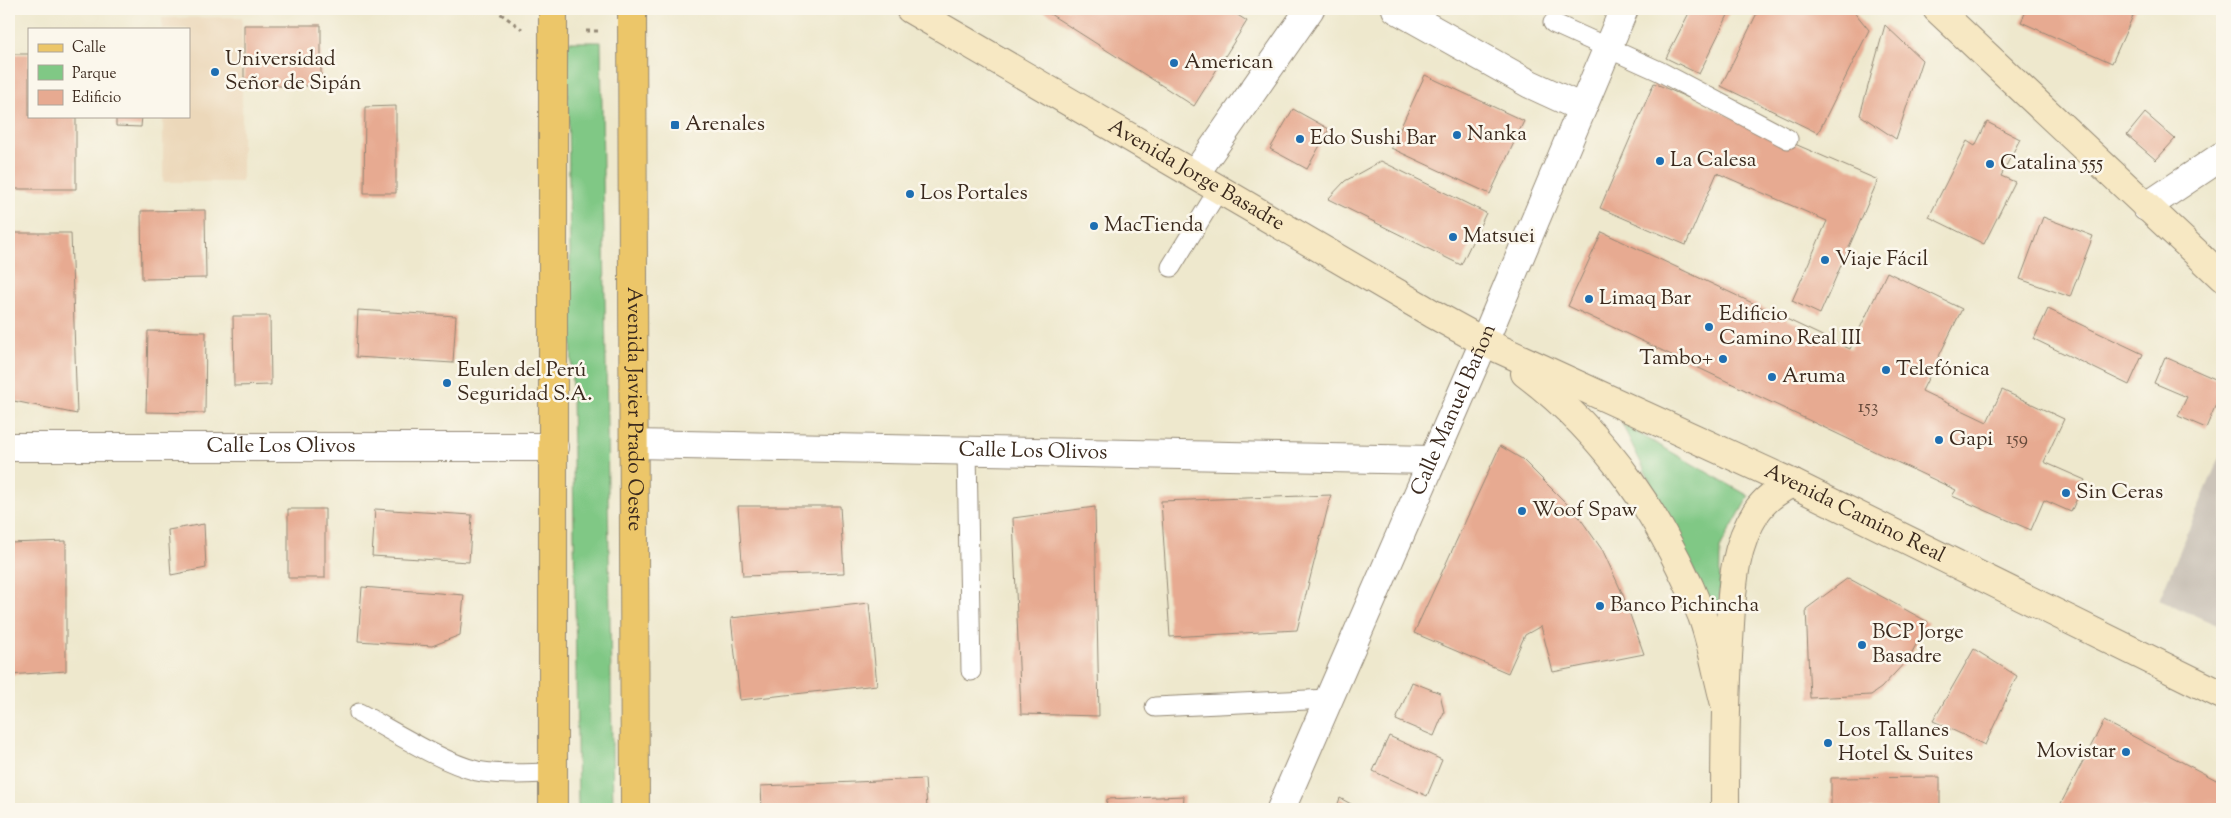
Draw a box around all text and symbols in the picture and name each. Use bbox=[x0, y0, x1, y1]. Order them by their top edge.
legend bbox=[28, 28, 190, 118]
text: Calle bbox=[72, 38, 106, 59]
place label: Universidad Señor de Sipán bbox=[225, 45, 361, 99]
place label: American bbox=[1184, 48, 1273, 78]
marker: American bbox=[1168, 57, 1180, 69]
text: Parque bbox=[72, 64, 116, 85]
marker: Universidad Señor de Sipán bbox=[209, 66, 221, 78]
text: Edificio bbox=[72, 88, 121, 109]
place label: Arenales bbox=[685, 110, 765, 140]
street label: Avenida Jorge Basadre bbox=[1102, 112, 1290, 239]
marker: Arenales bbox=[669, 119, 681, 131]
place label: Nanka bbox=[1467, 120, 1527, 150]
place label: Edo Sushi Bar bbox=[1310, 124, 1437, 154]
marker: Nanka bbox=[1451, 129, 1463, 141]
marker: Edo Sushi Bar bbox=[1294, 133, 1306, 145]
place label: La Calesa bbox=[1670, 146, 1757, 176]
place label: Catalina 555 bbox=[2000, 149, 2103, 179]
marker: La Calesa bbox=[1654, 155, 1666, 167]
marker: Catalina 555 bbox=[1984, 158, 1996, 170]
place label: Los Portales bbox=[920, 179, 1028, 209]
marker: Los Portales bbox=[904, 188, 916, 200]
place label: MacTienda bbox=[1104, 211, 1204, 241]
marker: MacTienda bbox=[1088, 220, 1100, 232]
place label: Matsuei bbox=[1463, 222, 1535, 252]
marker: Matsuei bbox=[1447, 231, 1459, 243]
place label: Viaje Fácil bbox=[1835, 245, 1928, 275]
marker: Viaje Fácil bbox=[1819, 254, 1831, 266]
place label: Limaq Bar bbox=[1599, 284, 1691, 314]
street label: Avenida Javier Prado Oeste bbox=[618, 287, 649, 531]
marker: Limaq Bar bbox=[1583, 293, 1595, 305]
place label: Edificio Camino Real III bbox=[1719, 300, 1862, 354]
street label: Calle Manuel Bañon bbox=[1404, 320, 1505, 501]
marker: Edificio Camino Real III bbox=[1703, 321, 1715, 333]
place label: Tambo+ bbox=[1639, 344, 1713, 374]
marker: Tambo+ bbox=[1717, 353, 1729, 365]
place label: Telefónica bbox=[1896, 355, 1990, 385]
place label: Eulen del Perú Seguridad S.A. bbox=[457, 356, 593, 410]
place label: Aruma bbox=[1782, 362, 1846, 392]
marker: Telefónica bbox=[1880, 364, 1892, 376]
marker: Aruma bbox=[1766, 371, 1778, 383]
marker: Eulen del Perú Seguridad S.A. bbox=[441, 377, 453, 389]
house number: 153 bbox=[1858, 394, 1878, 421]
place label: Gapi bbox=[1949, 425, 1993, 455]
house number: 159 bbox=[2006, 426, 2028, 453]
street label: Calle Los Olivos bbox=[207, 432, 355, 462]
marker: Gapi bbox=[1933, 434, 1945, 446]
street label: Calle Los Olivos bbox=[958, 436, 1108, 468]
street label: Avenida Camino Real bbox=[1759, 457, 1950, 571]
place label: Sin Ceras bbox=[2076, 478, 2163, 508]
marker: Sin Ceras bbox=[2060, 487, 2072, 499]
place label: Woof Spaw bbox=[1532, 496, 1638, 526]
marker: Woof Spaw bbox=[1516, 505, 1528, 517]
place label: Banco Pichincha bbox=[1610, 591, 1760, 621]
marker: Banco Pichincha bbox=[1594, 600, 1606, 612]
place label: BCP Jorge Basadre bbox=[1872, 618, 1964, 672]
marker: BCP Jorge Basadre bbox=[1856, 639, 1868, 651]
place label: Los Tallanes Hotel & Suites bbox=[1838, 716, 1973, 770]
marker: Los Tallanes Hotel & Suites bbox=[1822, 737, 1834, 749]
place label: Movistar bbox=[2036, 737, 2116, 767]
marker: Movistar bbox=[2120, 746, 2132, 758]

